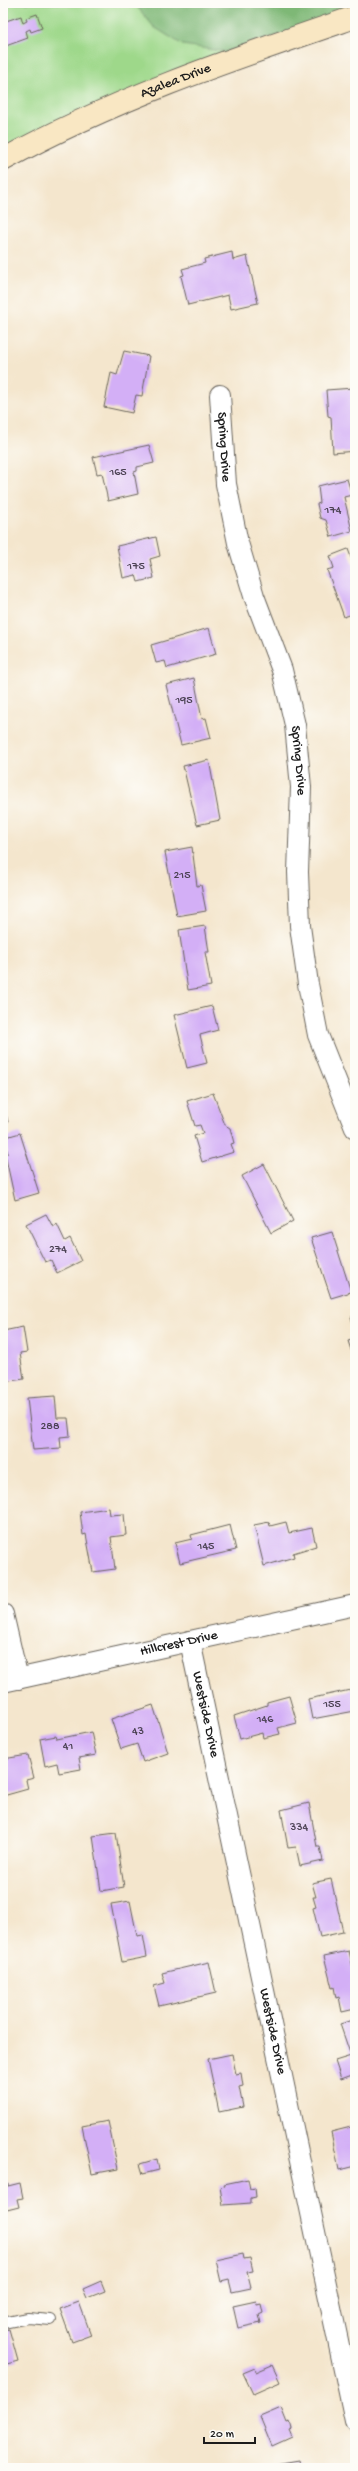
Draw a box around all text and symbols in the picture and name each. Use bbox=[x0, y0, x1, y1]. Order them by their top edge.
street label: Azalea Drive bbox=[138, 59, 214, 102]
street label: Spring Drive bbox=[213, 411, 234, 483]
house number: 165 bbox=[108, 466, 127, 480]
house number: 174 bbox=[324, 504, 342, 518]
house number: 175 bbox=[126, 560, 145, 574]
house number: 195 bbox=[174, 694, 193, 708]
street label: Spring Drive bbox=[287, 725, 310, 796]
house number: 215 bbox=[173, 869, 191, 883]
house number: 274 bbox=[49, 1243, 67, 1257]
house number: 288 bbox=[40, 1420, 60, 1434]
house number: 145 bbox=[197, 1540, 214, 1554]
street label: Hillcrest Drive bbox=[138, 1627, 220, 1660]
street label: Westside Drive bbox=[188, 1670, 223, 1760]
house number: 155 bbox=[322, 1698, 341, 1712]
house number: 146 bbox=[256, 1713, 274, 1727]
house number: 43 bbox=[132, 1725, 144, 1739]
house number: 41 bbox=[63, 1740, 73, 1754]
house number: 334 bbox=[289, 1821, 308, 1835]
street label: Westside Drive bbox=[255, 1987, 290, 2077]
scale bar bbox=[204, 2419, 255, 2445]
text: 20 m bbox=[210, 2428, 235, 2442]

